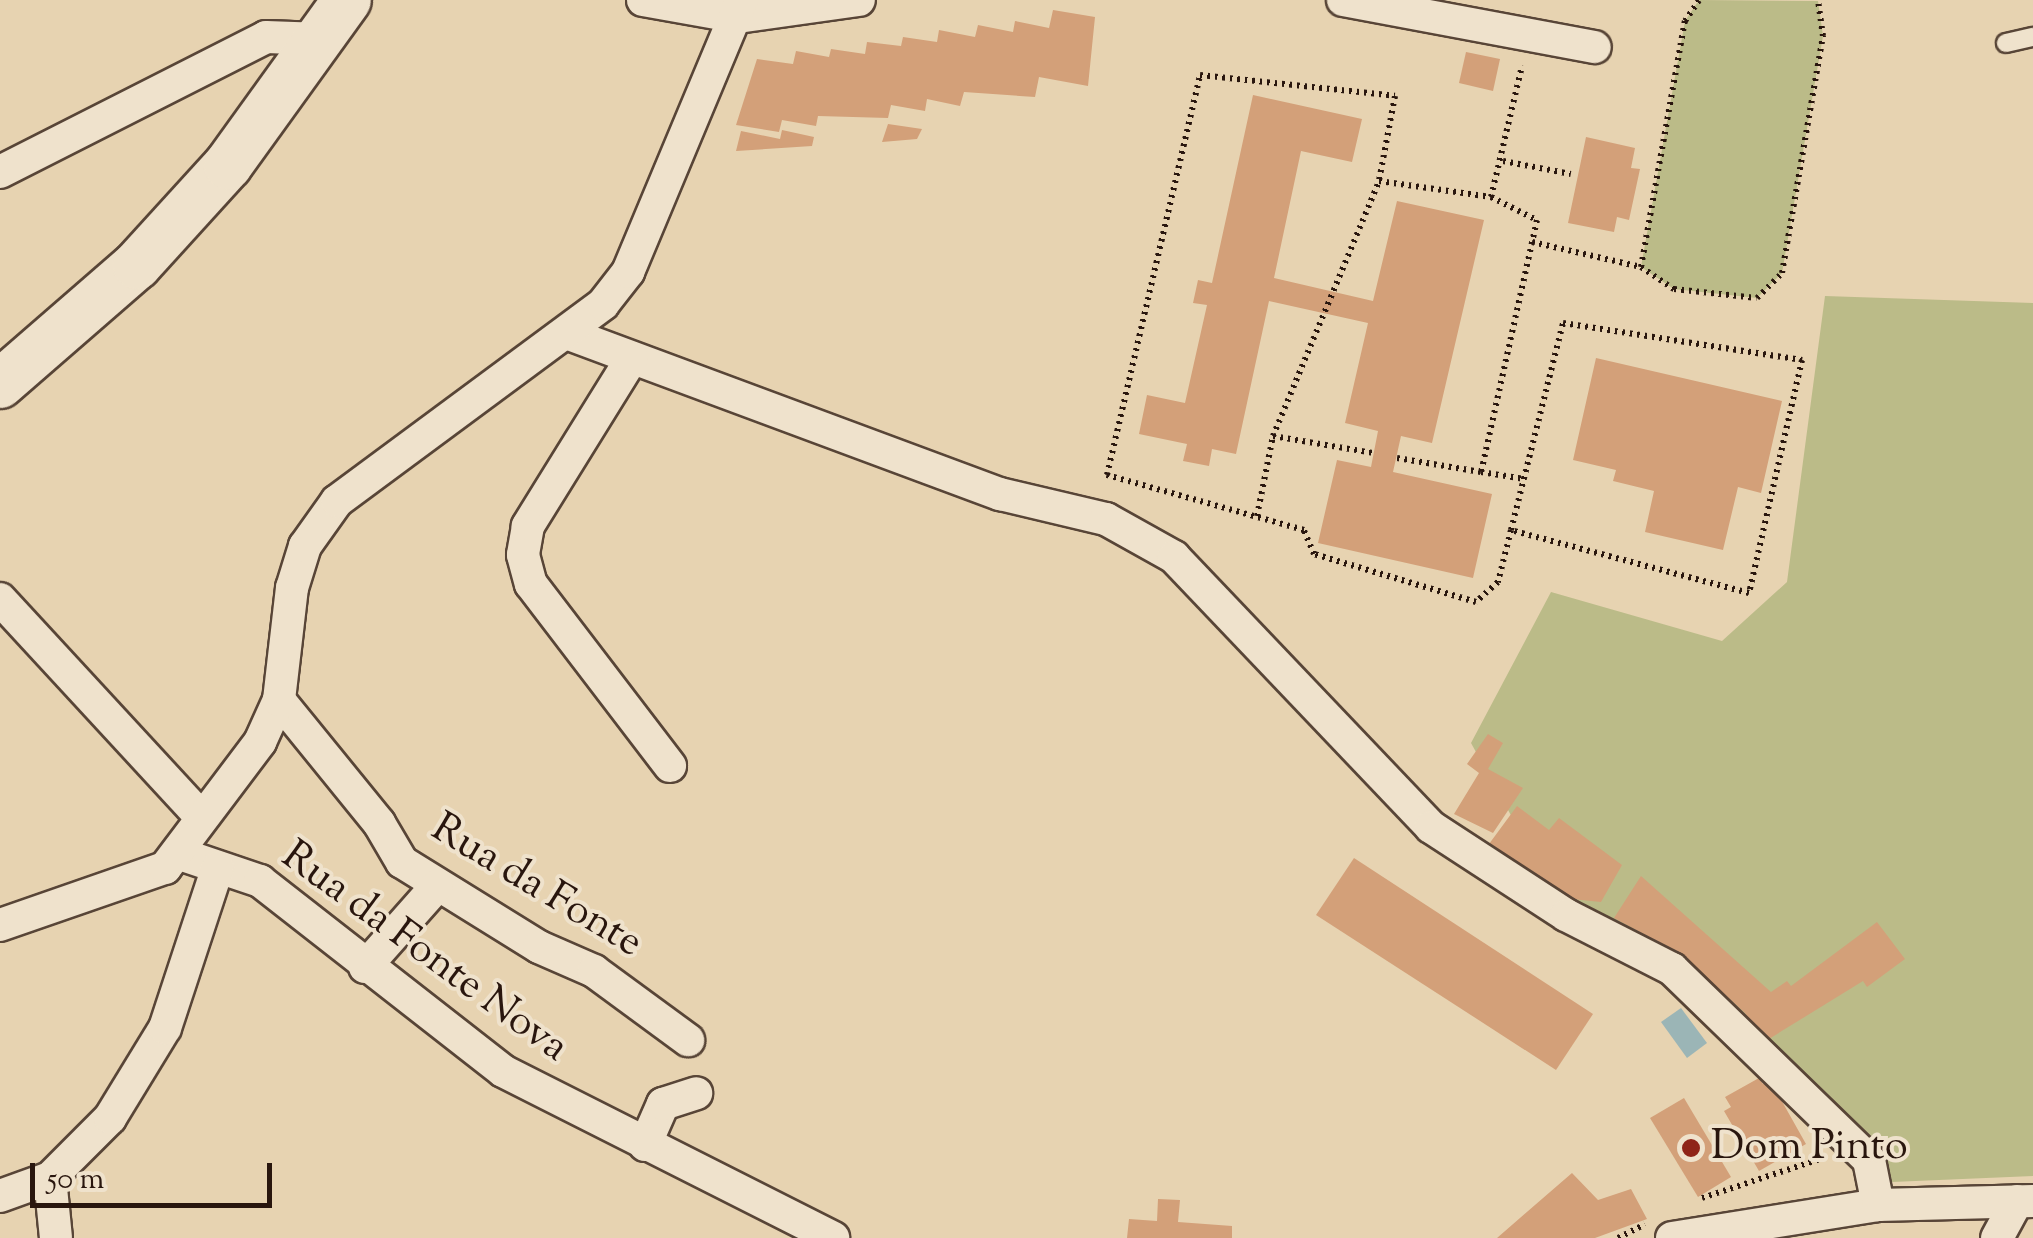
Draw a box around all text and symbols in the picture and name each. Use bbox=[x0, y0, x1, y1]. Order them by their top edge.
street label: Rua da Fonte bbox=[421, 804, 651, 970]
street label: Rua da Fonte Nova bbox=[271, 832, 577, 1074]
place label: Dom Pinto bbox=[1711, 1123, 1908, 1173]
marker: Dom Pinto bbox=[1680, 1137, 1702, 1159]
scale bar bbox=[35, 1143, 278, 1205]
text: 50 m bbox=[47, 1159, 104, 1202]

